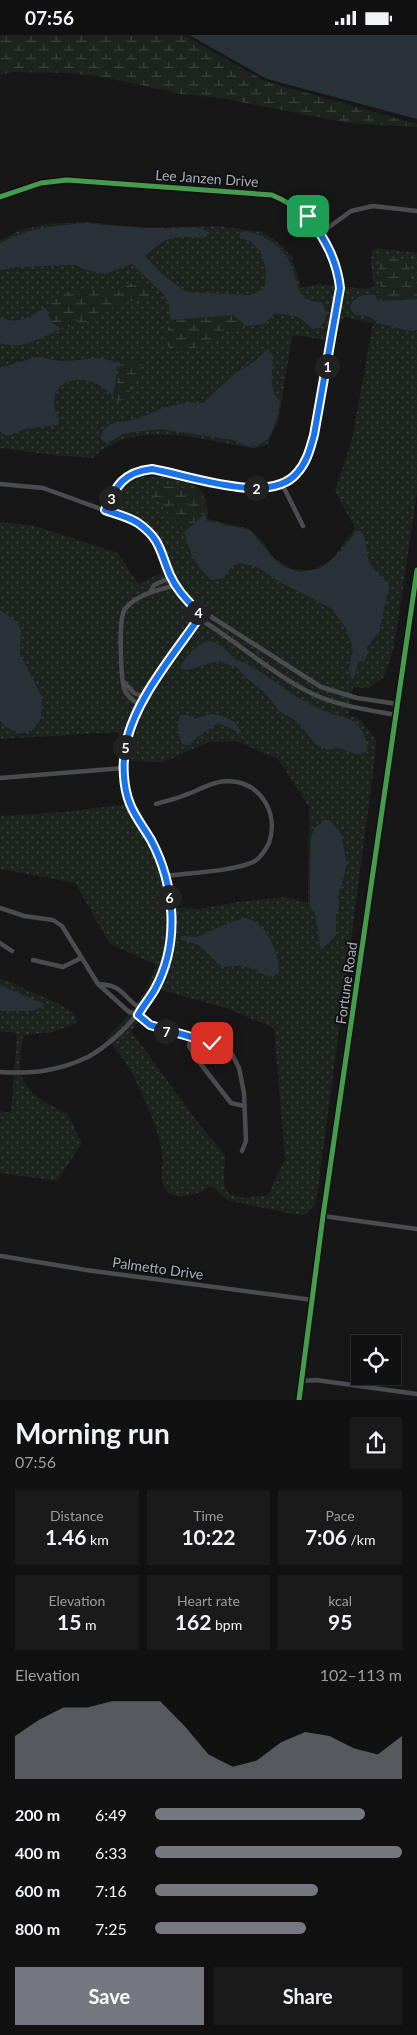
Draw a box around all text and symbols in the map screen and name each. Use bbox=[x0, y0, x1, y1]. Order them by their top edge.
text: 07:56 bbox=[25, 6, 74, 29]
street label: Lee Janzen Drive bbox=[155, 166, 259, 190]
pin bbox=[287, 195, 329, 237]
icon: arrive bbox=[294, 202, 322, 230]
pin: 1 bbox=[314, 353, 340, 379]
text: 1 bbox=[323, 358, 332, 375]
pin: 2 bbox=[244, 475, 268, 501]
text: 2 bbox=[252, 480, 261, 497]
pin: 3 bbox=[98, 485, 124, 511]
text: 3 bbox=[107, 490, 116, 507]
pin: 4 bbox=[186, 599, 210, 625]
text: 4 bbox=[194, 604, 203, 621]
pin: 5 bbox=[112, 735, 138, 759]
text: 5 bbox=[121, 739, 130, 756]
pin: 6 bbox=[156, 885, 182, 909]
text: 6 bbox=[165, 889, 174, 906]
street label: Fortune Road bbox=[332, 941, 360, 1025]
pin: 7 bbox=[154, 1019, 178, 1043]
pin bbox=[191, 1022, 233, 1064]
text: 7 bbox=[162, 1023, 171, 1040]
icon: check bbox=[198, 1029, 226, 1057]
street label: Palmetto Drive bbox=[111, 1253, 205, 1283]
map controls bbox=[351, 1335, 401, 1385]
button: locate bbox=[351, 1335, 401, 1385]
text: Morning run bbox=[15, 1416, 170, 1450]
button: share bbox=[350, 1417, 402, 1469]
text: 07:56 bbox=[15, 1452, 56, 1471]
text: Distance bbox=[50, 1507, 104, 1524]
text: Time bbox=[193, 1507, 224, 1524]
text: Pace bbox=[326, 1507, 355, 1524]
text: 1.46 bbox=[45, 1524, 86, 1549]
text: 10:22 bbox=[181, 1524, 236, 1549]
text: 7:06 bbox=[305, 1524, 347, 1549]
text: km bbox=[86, 1531, 109, 1548]
text: /km bbox=[347, 1531, 375, 1548]
text: Elevation bbox=[48, 1592, 105, 1609]
text: Heart rate bbox=[177, 1592, 240, 1609]
text: kcal bbox=[328, 1592, 352, 1609]
text: 15 bbox=[57, 1609, 81, 1634]
text: 162 bbox=[175, 1609, 211, 1634]
text: 95 bbox=[328, 1609, 352, 1634]
text: m bbox=[81, 1616, 97, 1633]
text: bpm bbox=[211, 1616, 242, 1633]
text: Elevation bbox=[15, 1665, 80, 1684]
text: 102–113 m bbox=[320, 1665, 402, 1684]
text: 200 m bbox=[15, 1805, 60, 1824]
text: 6:49 bbox=[95, 1805, 127, 1824]
text: 400 m bbox=[15, 1843, 60, 1862]
text: 6:33 bbox=[95, 1843, 127, 1862]
text: 600 m bbox=[15, 1881, 60, 1900]
text: 7:16 bbox=[95, 1881, 127, 1900]
text: 800 m bbox=[15, 1919, 60, 1938]
text: 7:25 bbox=[95, 1919, 127, 1938]
button: Save bbox=[15, 1967, 204, 2025]
button: Share bbox=[214, 1967, 402, 2025]

